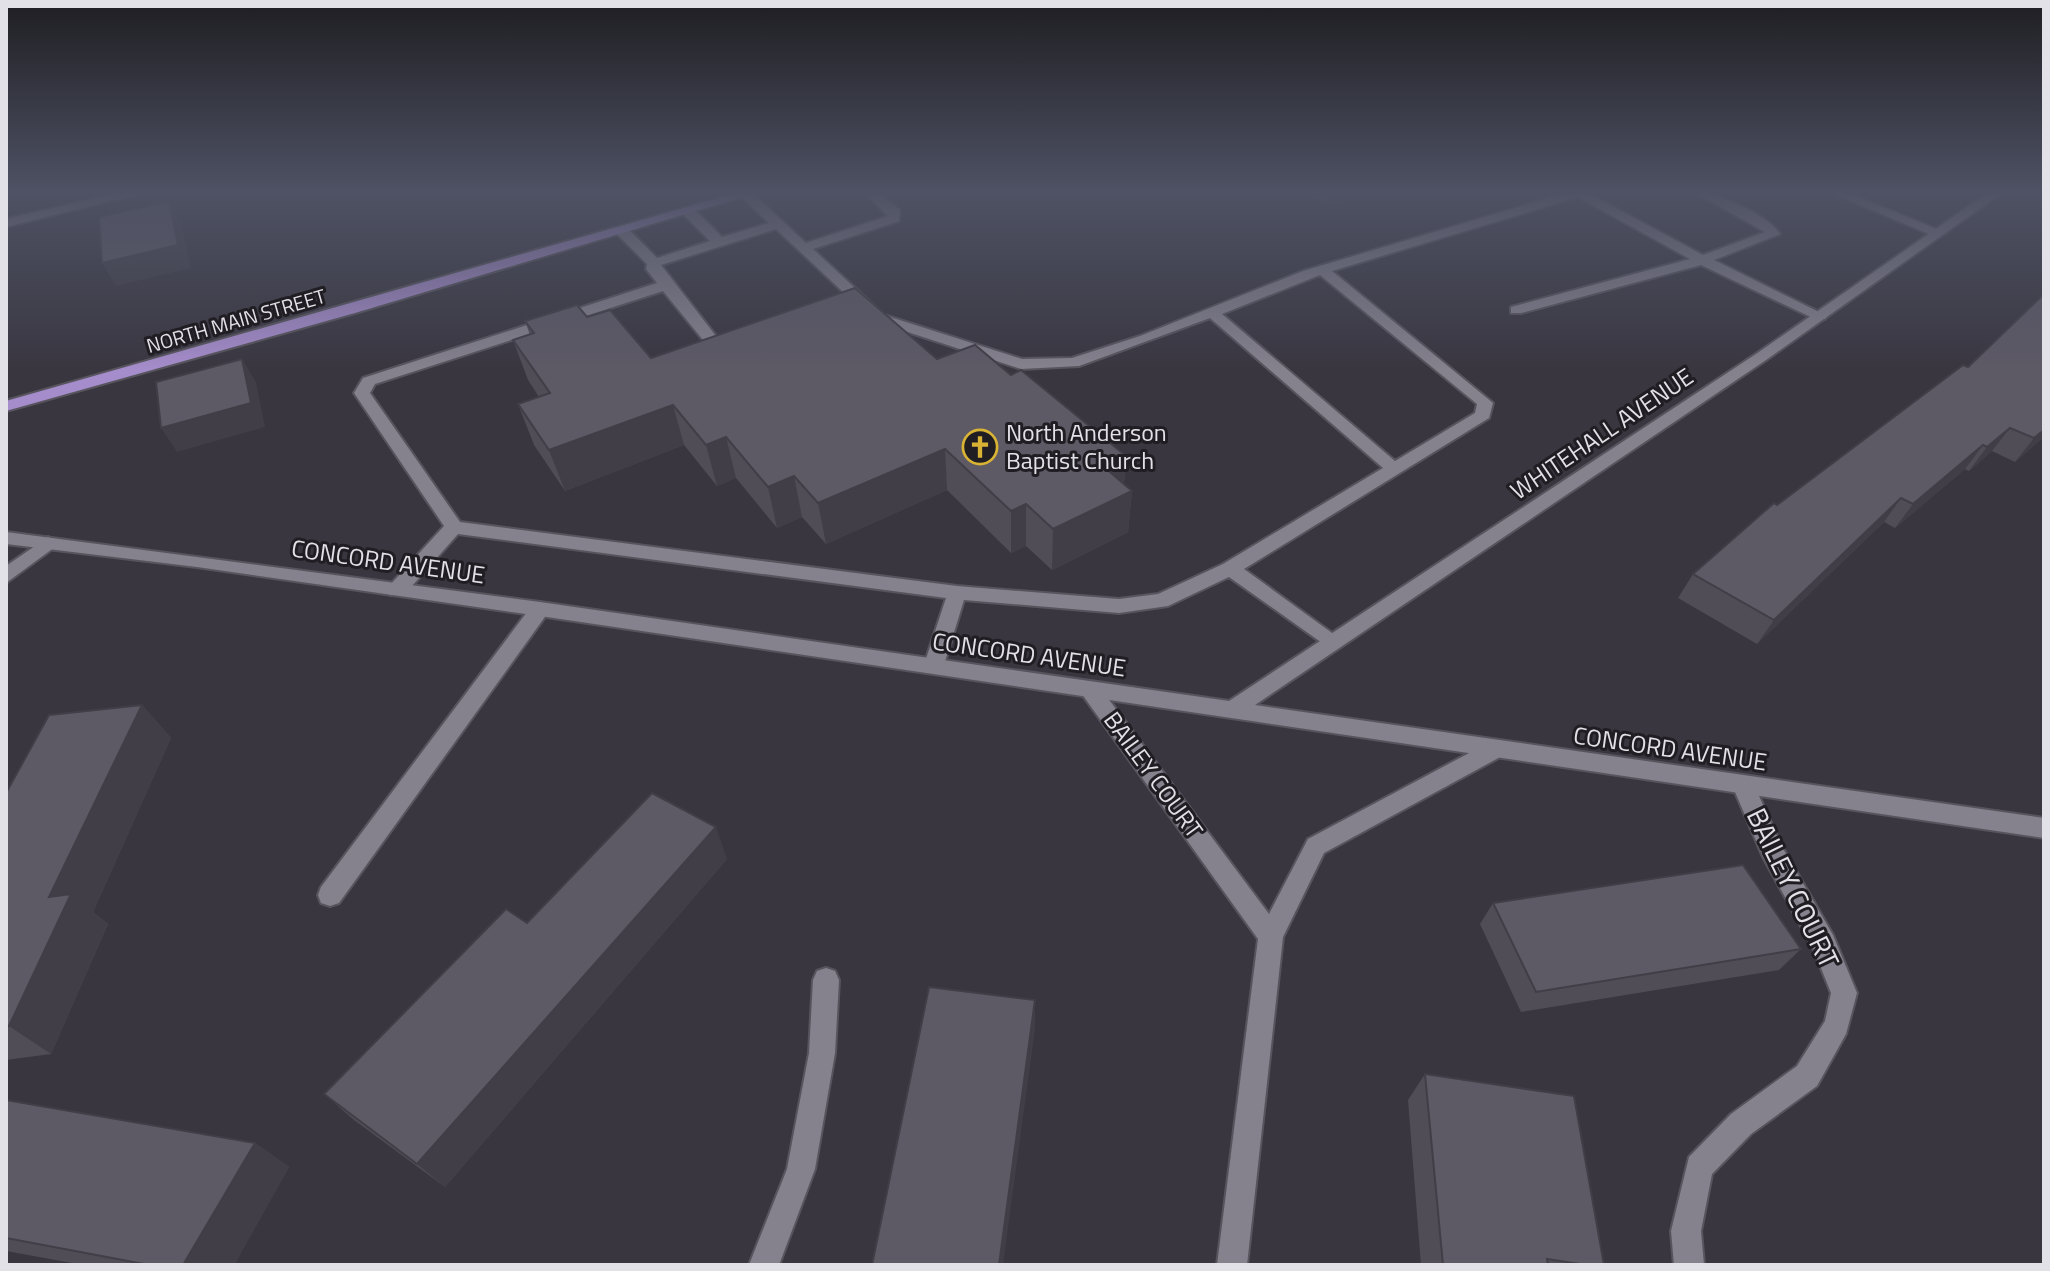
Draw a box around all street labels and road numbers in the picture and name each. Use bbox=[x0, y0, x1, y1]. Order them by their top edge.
street label: NORTH MAIN STREET bbox=[143, 280, 330, 361]
street label: WHITEHALL AVENUE bbox=[1503, 358, 1700, 508]
street label: CONCORD AVENUE bbox=[289, 530, 487, 592]
street label: CONCORD AVENUE bbox=[930, 623, 1128, 685]
street label: BAILEY COURT bbox=[1095, 704, 1212, 846]
street label: CONCORD AVENUE bbox=[1571, 717, 1769, 779]
street label: BAILEY COURT bbox=[1736, 800, 1851, 976]

